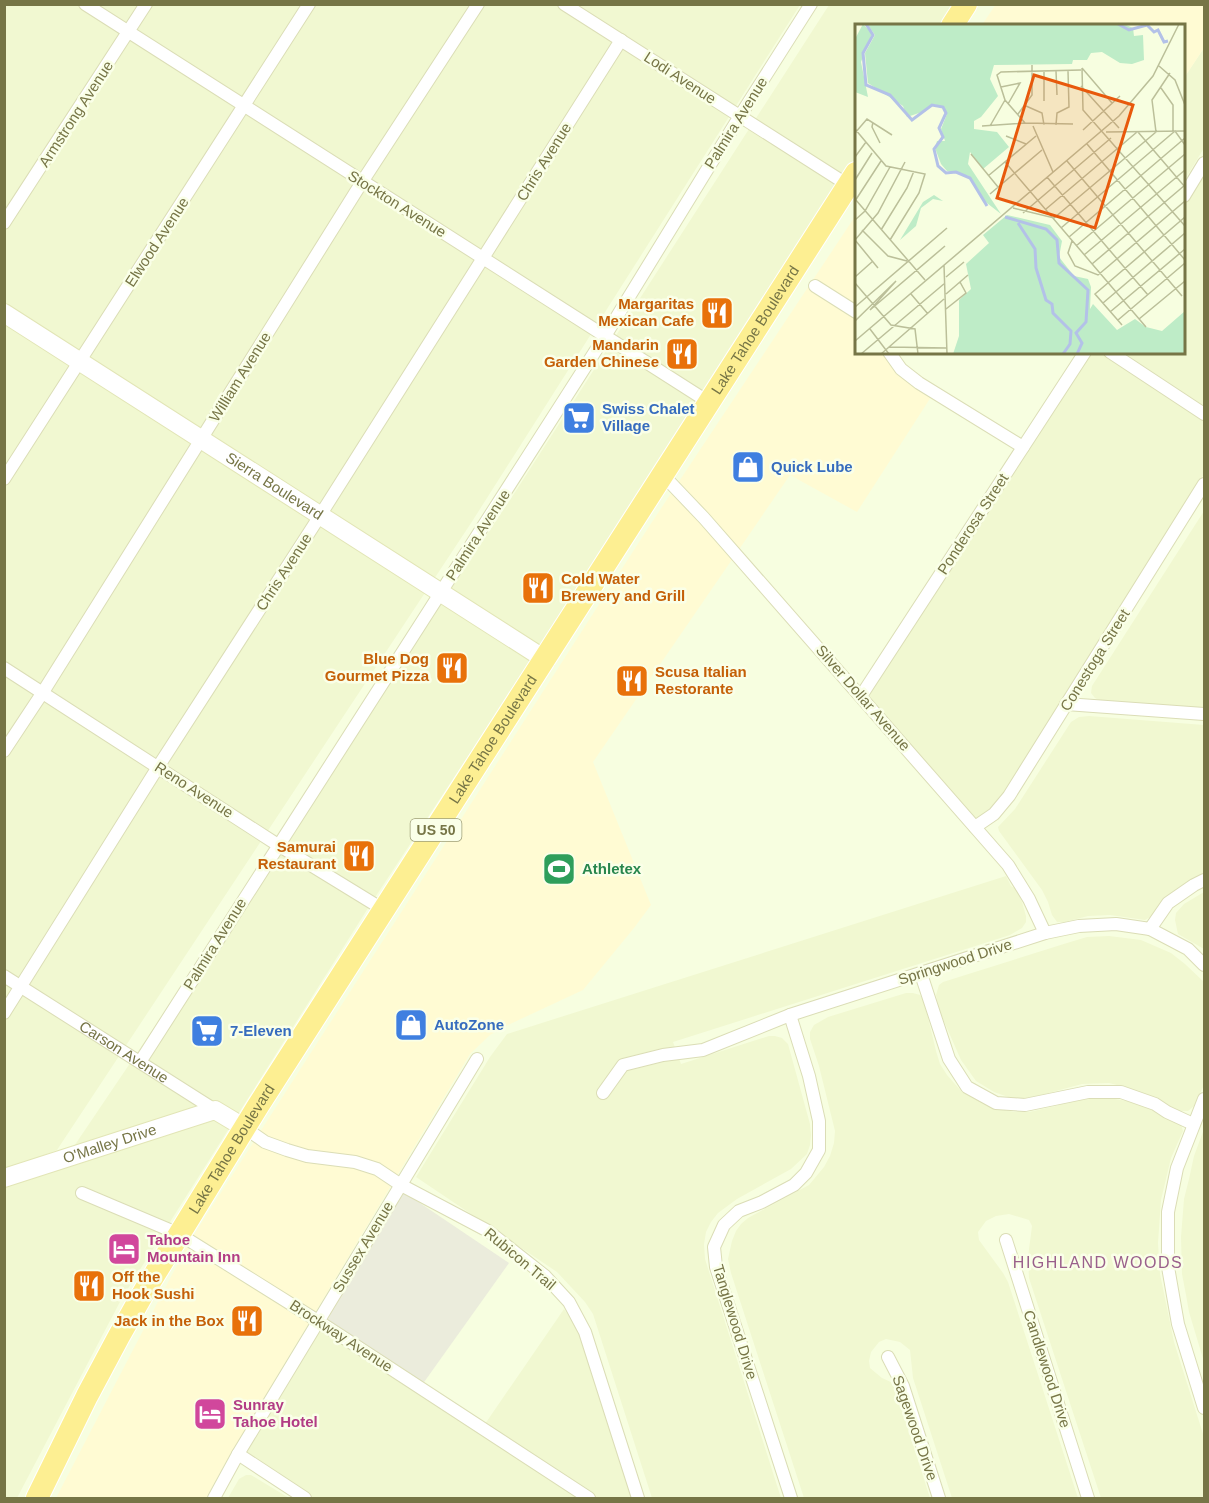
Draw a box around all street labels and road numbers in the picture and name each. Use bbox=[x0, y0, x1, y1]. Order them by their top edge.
street label: Lodi Avenue bbox=[641, 48, 719, 107]
street label: Armstrong Avenue bbox=[35, 57, 116, 170]
street label: Palmira Avenue bbox=[701, 74, 771, 172]
street label: Chris Avenue bbox=[513, 120, 574, 204]
street label: Stockton Avenue bbox=[345, 167, 449, 241]
street label: Elwood Avenue bbox=[121, 194, 192, 290]
street label: Lake Tahoe Boulevard bbox=[708, 262, 802, 397]
street label: William Avenue bbox=[205, 329, 274, 425]
street label: Sierra Boulevard bbox=[223, 448, 326, 523]
street label: Ponderosa Street bbox=[934, 469, 1012, 577]
street label: Palmira Avenue bbox=[442, 486, 513, 583]
street label: Chris Avenue bbox=[252, 530, 315, 614]
street label: Conestoga Street bbox=[1056, 605, 1133, 714]
street label: Silver Dollar Avenue bbox=[813, 641, 914, 754]
street label: Lake Tahoe Boulevard bbox=[445, 672, 540, 806]
street label: Reno Avenue bbox=[152, 758, 237, 821]
road number: US 50 bbox=[410, 819, 462, 841]
street label: Palmira Avenue bbox=[180, 895, 250, 993]
street label: Springwood Drive bbox=[896, 935, 1014, 988]
street label: Carson Avenue bbox=[76, 1017, 172, 1086]
street label: Lake Tahoe Boulevard bbox=[185, 1081, 278, 1217]
street label: O'Malley Drive bbox=[61, 1120, 158, 1166]
street label: Sussex Avenue bbox=[329, 1198, 396, 1295]
street label: Rubicon Trail bbox=[481, 1224, 559, 1293]
street label: Tanglewood Drive bbox=[710, 1262, 761, 1381]
street label: Brockway Avenue bbox=[287, 1296, 396, 1375]
street label: Candlewood Drive bbox=[1020, 1308, 1074, 1430]
street label: Sagewood Drive bbox=[890, 1373, 941, 1483]

